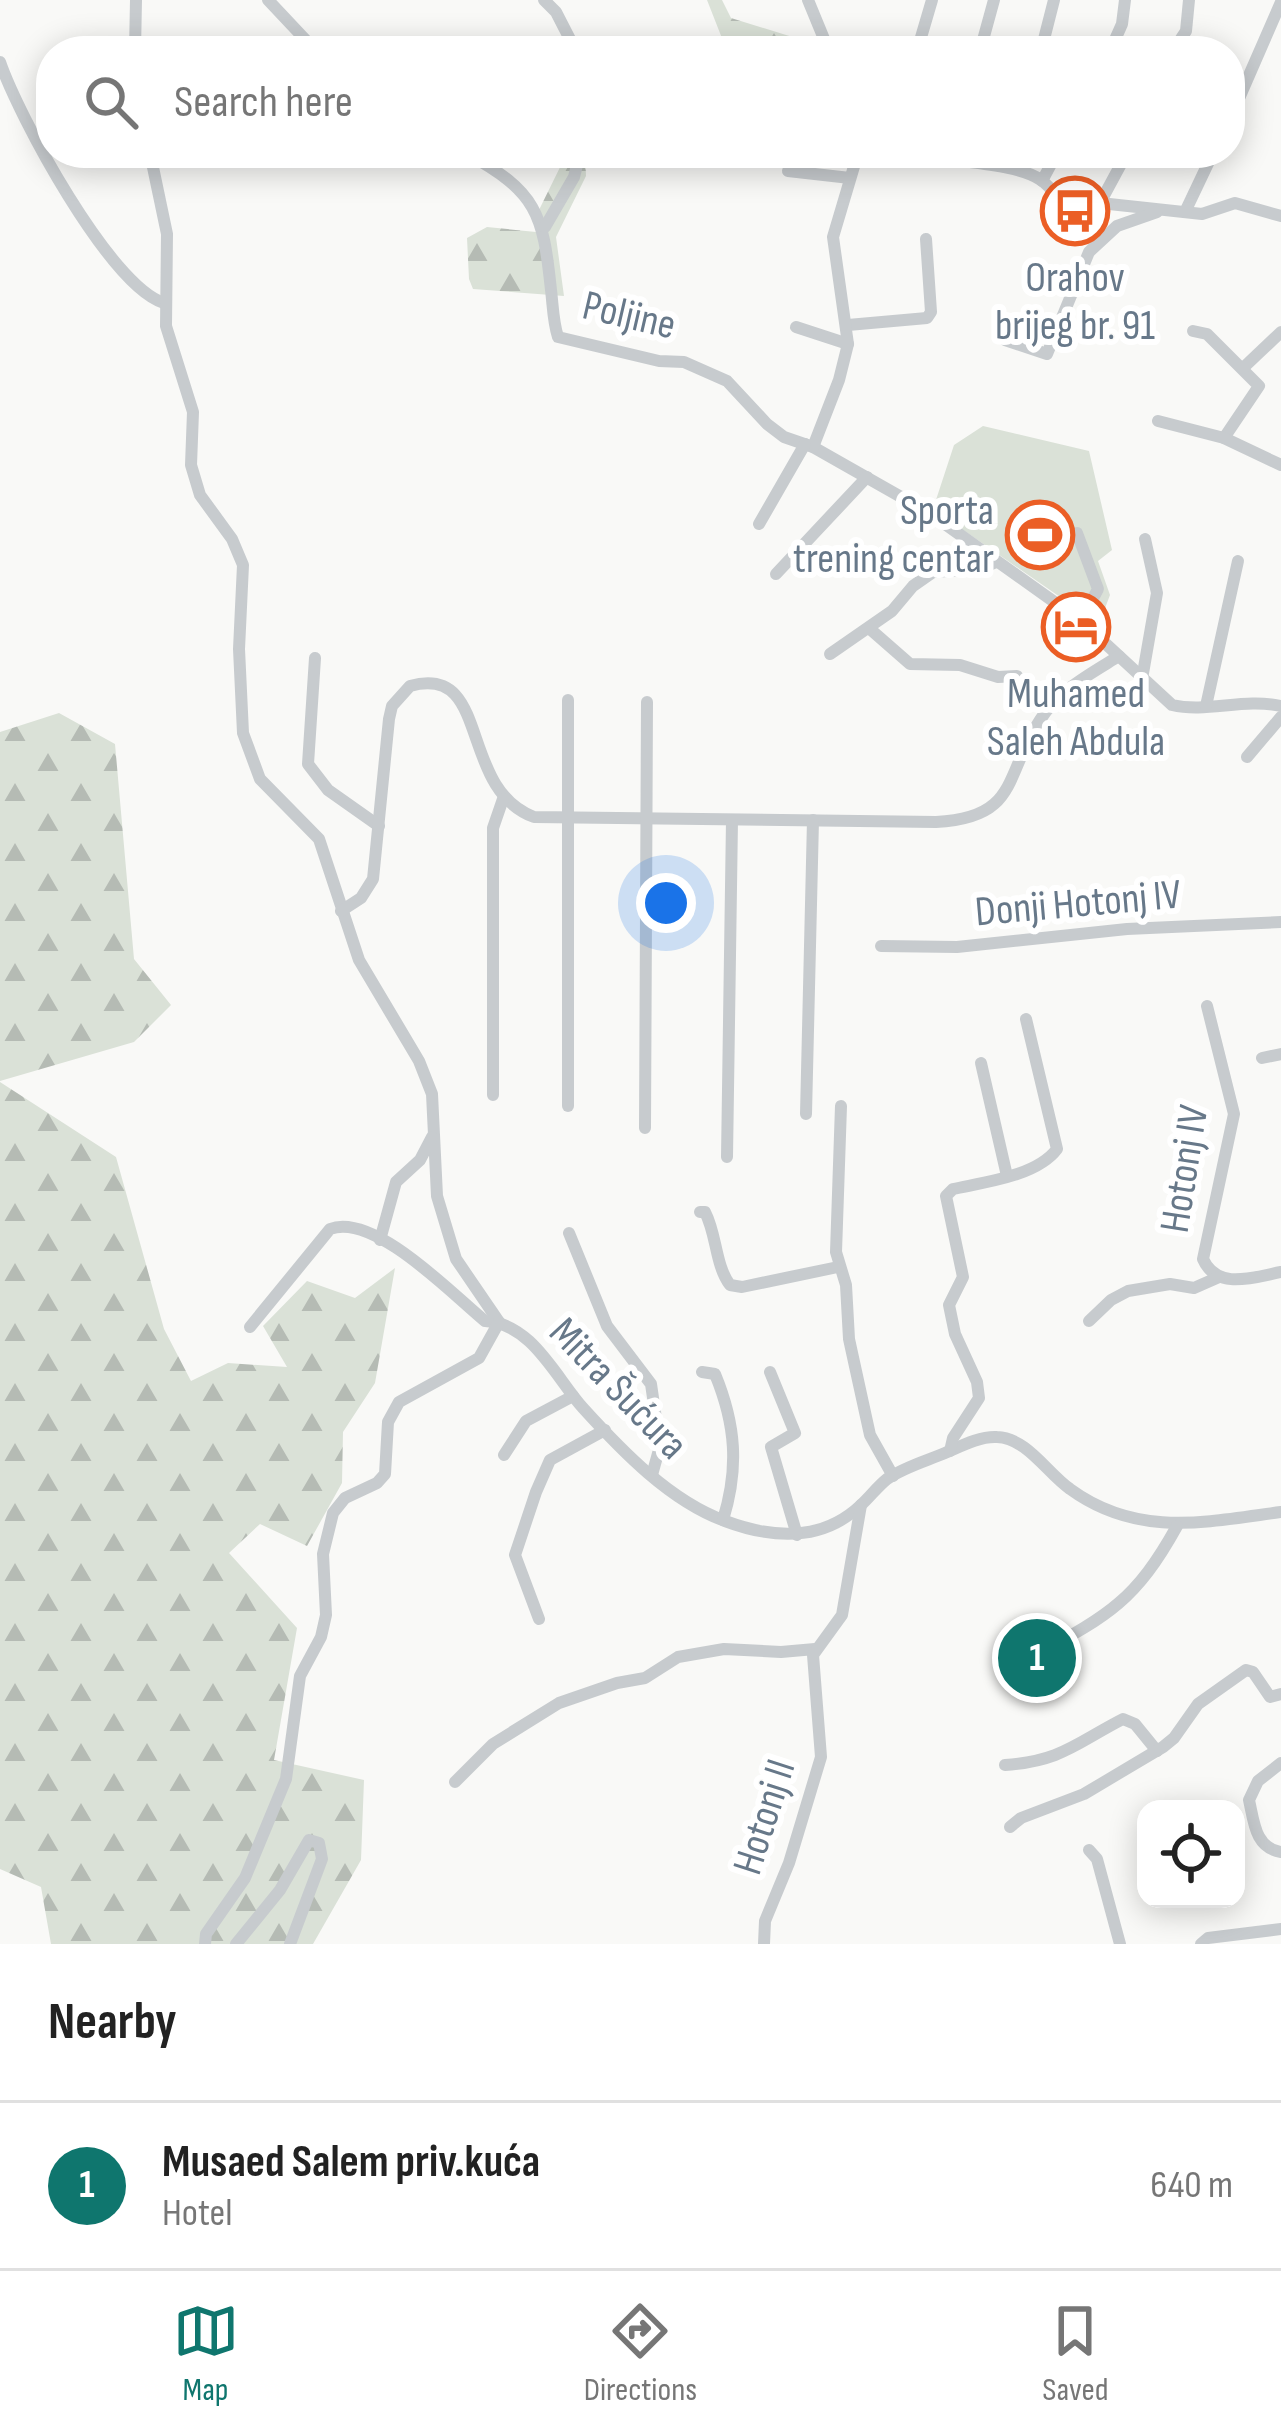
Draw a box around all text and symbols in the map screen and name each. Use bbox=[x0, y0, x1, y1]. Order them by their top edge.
search box bbox=[36, 36, 1245, 168]
icon: search bbox=[78, 69, 144, 135]
text: Search here bbox=[174, 75, 353, 130]
bus stop icon: Orahov brijeg br. 91 bbox=[1040, 176, 1110, 246]
place label: Orahov brijeg br. 91 bbox=[995, 253, 1155, 352]
street label: Poljine bbox=[577, 281, 681, 351]
place label: Sporta trening centar bbox=[793, 486, 994, 585]
sports icon: Sporta trening centar bbox=[1005, 500, 1075, 570]
hotel icon: Muhamed Saleh Abdula bbox=[1041, 592, 1111, 662]
place label: Muhamed Saleh Abdula bbox=[987, 669, 1165, 768]
street label: Donji Hotonj IV bbox=[973, 870, 1183, 938]
your location bbox=[636, 873, 696, 933]
street label: Hotonj IV bbox=[1150, 1102, 1220, 1236]
street label: Mitra Šućura bbox=[538, 1308, 698, 1470]
pin: 1 bbox=[998, 1613, 1076, 1703]
street label: Hotonj II bbox=[723, 1753, 807, 1881]
map controls bbox=[1137, 1800, 1245, 1908]
button: locate bbox=[1137, 1800, 1245, 1908]
text: Nearby bbox=[48, 1992, 177, 2053]
text: Musaed Salem priv.kuća bbox=[162, 2135, 540, 2190]
text: 1 bbox=[79, 2162, 95, 2209]
text: 640 m bbox=[1150, 2162, 1233, 2209]
text: Hotel bbox=[162, 2190, 233, 2237]
tab: Map bbox=[173, 2298, 239, 2410]
tab: Directions bbox=[584, 2298, 697, 2410]
tab: Saved bbox=[1042, 2298, 1108, 2410]

